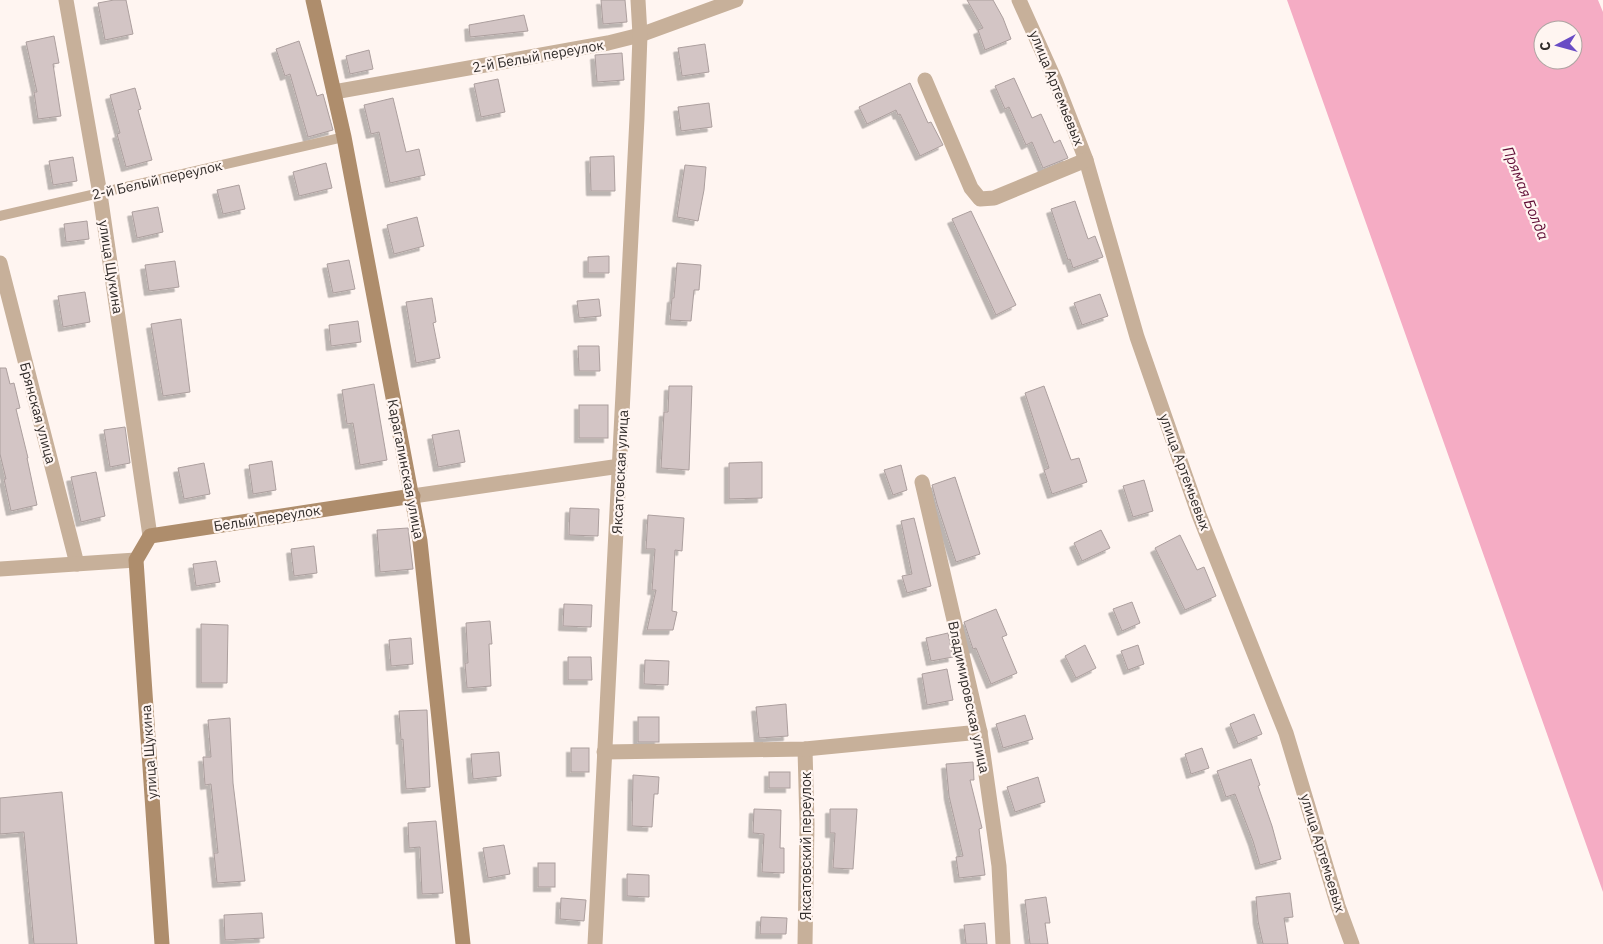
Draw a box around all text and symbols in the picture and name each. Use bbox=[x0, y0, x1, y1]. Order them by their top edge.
north arrow bbox=[1533, 20, 1583, 70]
street label: улица Артемьевых bbox=[1026, 28, 1088, 148]
street label: 2-й Белый переулок bbox=[471, 36, 606, 76]
text: С bbox=[1536, 41, 1554, 52]
water label: Прямая Болда bbox=[1499, 143, 1554, 243]
street label: 2-й Белый переулок bbox=[90, 156, 224, 204]
street label: улица Щукина bbox=[95, 219, 127, 316]
street label: Брянская улица bbox=[16, 360, 60, 466]
street label: Карагалинская улица bbox=[384, 398, 428, 541]
street label: Яксатовская улица bbox=[608, 409, 632, 535]
street label: улица Артемьевых bbox=[1156, 411, 1214, 533]
street label: Белый переулок bbox=[212, 501, 322, 535]
street label: Владимировская улица bbox=[944, 619, 994, 775]
street label: улица Щукина bbox=[137, 704, 161, 800]
street label: Яксатовский переулок bbox=[797, 771, 815, 920]
street label: улица Артемьевых bbox=[1296, 792, 1350, 914]

